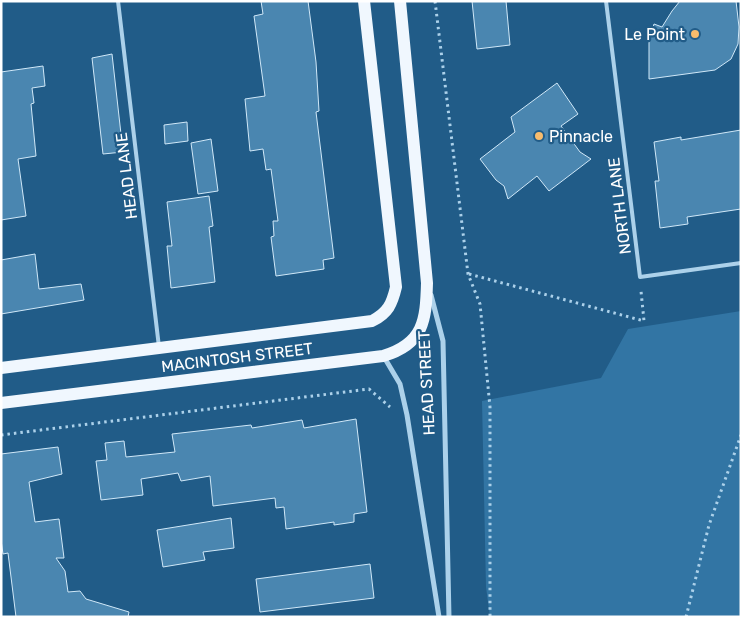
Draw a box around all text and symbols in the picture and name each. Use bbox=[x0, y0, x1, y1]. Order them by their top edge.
place label: Le Point bbox=[624, 25, 685, 44]
marker: Le Point bbox=[689, 28, 701, 40]
place label: Pinnacle bbox=[549, 127, 613, 146]
marker: Pinnacle bbox=[533, 130, 545, 142]
street label: HEAD LANE bbox=[112, 131, 141, 220]
street label: NORTH LANE bbox=[604, 156, 635, 255]
street label: HEAD STREET bbox=[414, 330, 439, 436]
street label: MACINTOSH STREET bbox=[160, 339, 314, 376]

